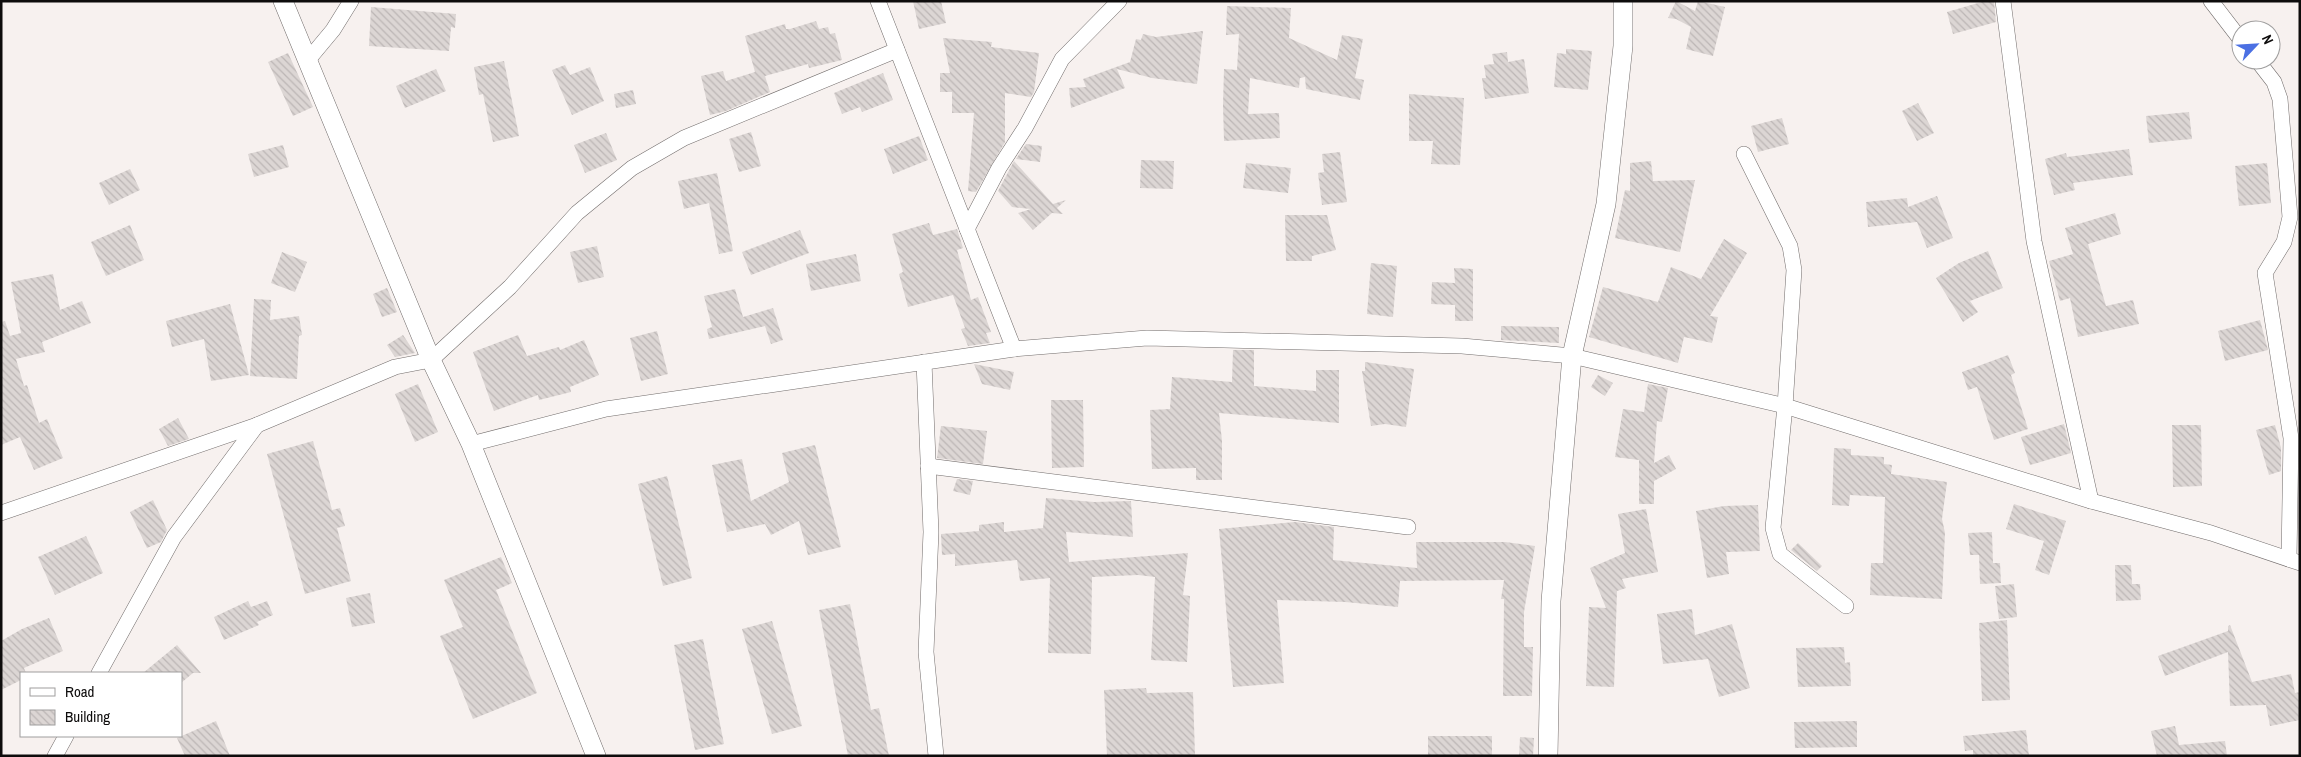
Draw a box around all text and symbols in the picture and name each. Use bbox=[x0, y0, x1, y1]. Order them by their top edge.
north arrow bbox=[2231, 20, 2281, 70]
text: N bbox=[2258, 32, 2278, 47]
legend bbox=[20, 672, 182, 737]
text: Road bbox=[65, 681, 94, 702]
text: Building bbox=[65, 706, 110, 727]

